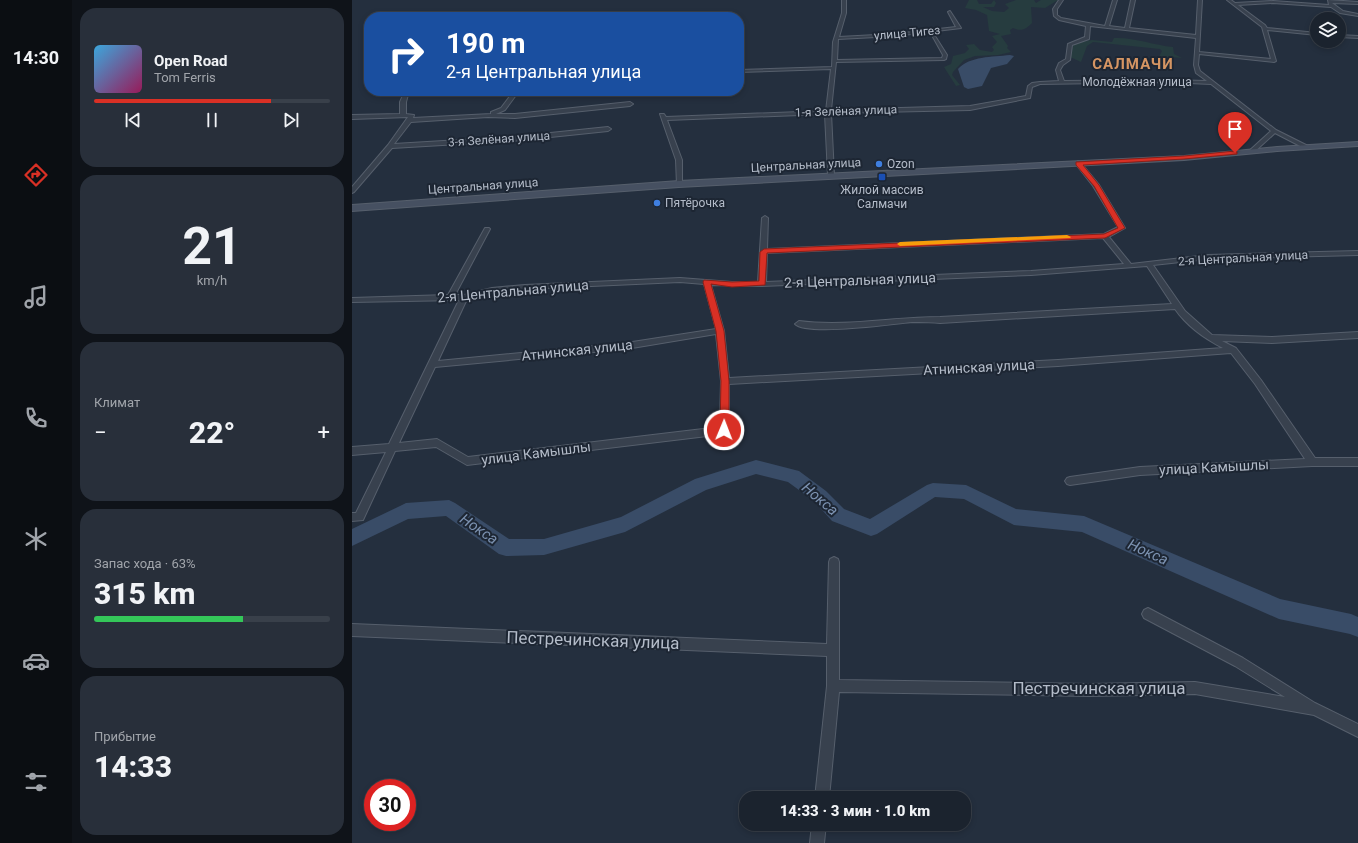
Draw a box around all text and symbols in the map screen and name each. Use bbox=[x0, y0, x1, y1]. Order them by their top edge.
map controls bbox=[1310, 12, 1346, 48]
button: layers bbox=[1310, 12, 1346, 48]
street label: улица Тигез bbox=[873, 23, 941, 43]
text: 190 m bbox=[446, 27, 525, 60]
icon: right bbox=[380, 28, 432, 80]
text: 14:30 bbox=[13, 47, 59, 68]
text: Open Road bbox=[154, 52, 228, 70]
district label: САЛМАЧИ bbox=[1092, 55, 1174, 73]
text: 2-я Центральная улица bbox=[446, 61, 641, 82]
text: Tom Ferris bbox=[154, 70, 216, 85]
street label: Молодёжная улица bbox=[1082, 75, 1192, 89]
street label: 1-я Зелёная улица bbox=[795, 102, 897, 120]
icon: previous bbox=[122, 109, 144, 131]
icon: pause bbox=[201, 109, 223, 131]
icon: next bbox=[280, 109, 302, 131]
pin bbox=[1218, 112, 1252, 153]
icon: arrive bbox=[1224, 118, 1246, 140]
street label: 3-я Зелёная улица bbox=[447, 128, 551, 150]
street label: Центральная улица bbox=[750, 155, 862, 175]
place label: Ozon bbox=[887, 157, 915, 171]
marker: Ozon bbox=[874, 159, 884, 169]
icon: directions bbox=[22, 161, 50, 189]
marker: Жилой массив Салмачи bbox=[877, 172, 887, 182]
street label: Центральная улица bbox=[427, 175, 539, 197]
place label: Жилой массив Салмачи bbox=[840, 183, 924, 211]
place label: Пятёрочка bbox=[665, 196, 725, 210]
marker: Пятёрочка bbox=[652, 198, 662, 208]
text: 21 bbox=[182, 216, 242, 277]
street label: 2-я Центральная улица bbox=[1178, 248, 1308, 268]
street label: 2-я Центральная улица bbox=[784, 269, 936, 291]
text: km/h bbox=[197, 273, 227, 288]
street label: 2-я Центральная улица bbox=[437, 276, 589, 306]
icon: music bbox=[22, 283, 50, 311]
street label: Атнинская улица bbox=[521, 336, 633, 364]
street label: Атнинская улица bbox=[923, 356, 1035, 378]
text: Климат bbox=[94, 395, 140, 410]
icon: phone bbox=[22, 404, 50, 432]
position arrow bbox=[703, 409, 745, 451]
text: 22° bbox=[189, 415, 235, 450]
text: − bbox=[94, 420, 107, 445]
text: + bbox=[318, 420, 330, 445]
street label: улица Камышлы bbox=[480, 438, 592, 468]
street label: улица Камышлы bbox=[1159, 456, 1269, 478]
water label: Нокса bbox=[798, 479, 842, 519]
water label: Нокса bbox=[457, 510, 501, 548]
icon: climate bbox=[22, 525, 50, 553]
water label: Нокса bbox=[1125, 535, 1171, 569]
text: Запас хода · 63% bbox=[94, 556, 196, 571]
text: 315 km bbox=[94, 576, 196, 611]
street label: Пестречинская улица bbox=[506, 627, 680, 653]
icon: car bbox=[22, 647, 50, 675]
street label: Пестречинская улица bbox=[1012, 678, 1186, 698]
text: Прибытие bbox=[94, 729, 156, 744]
text: 14:33 bbox=[94, 749, 172, 784]
icon: filters bbox=[22, 768, 50, 796]
speed limit sign: 30 bbox=[364, 779, 416, 831]
text: 14:33 · 3 мин · 1.0 km bbox=[780, 802, 930, 820]

